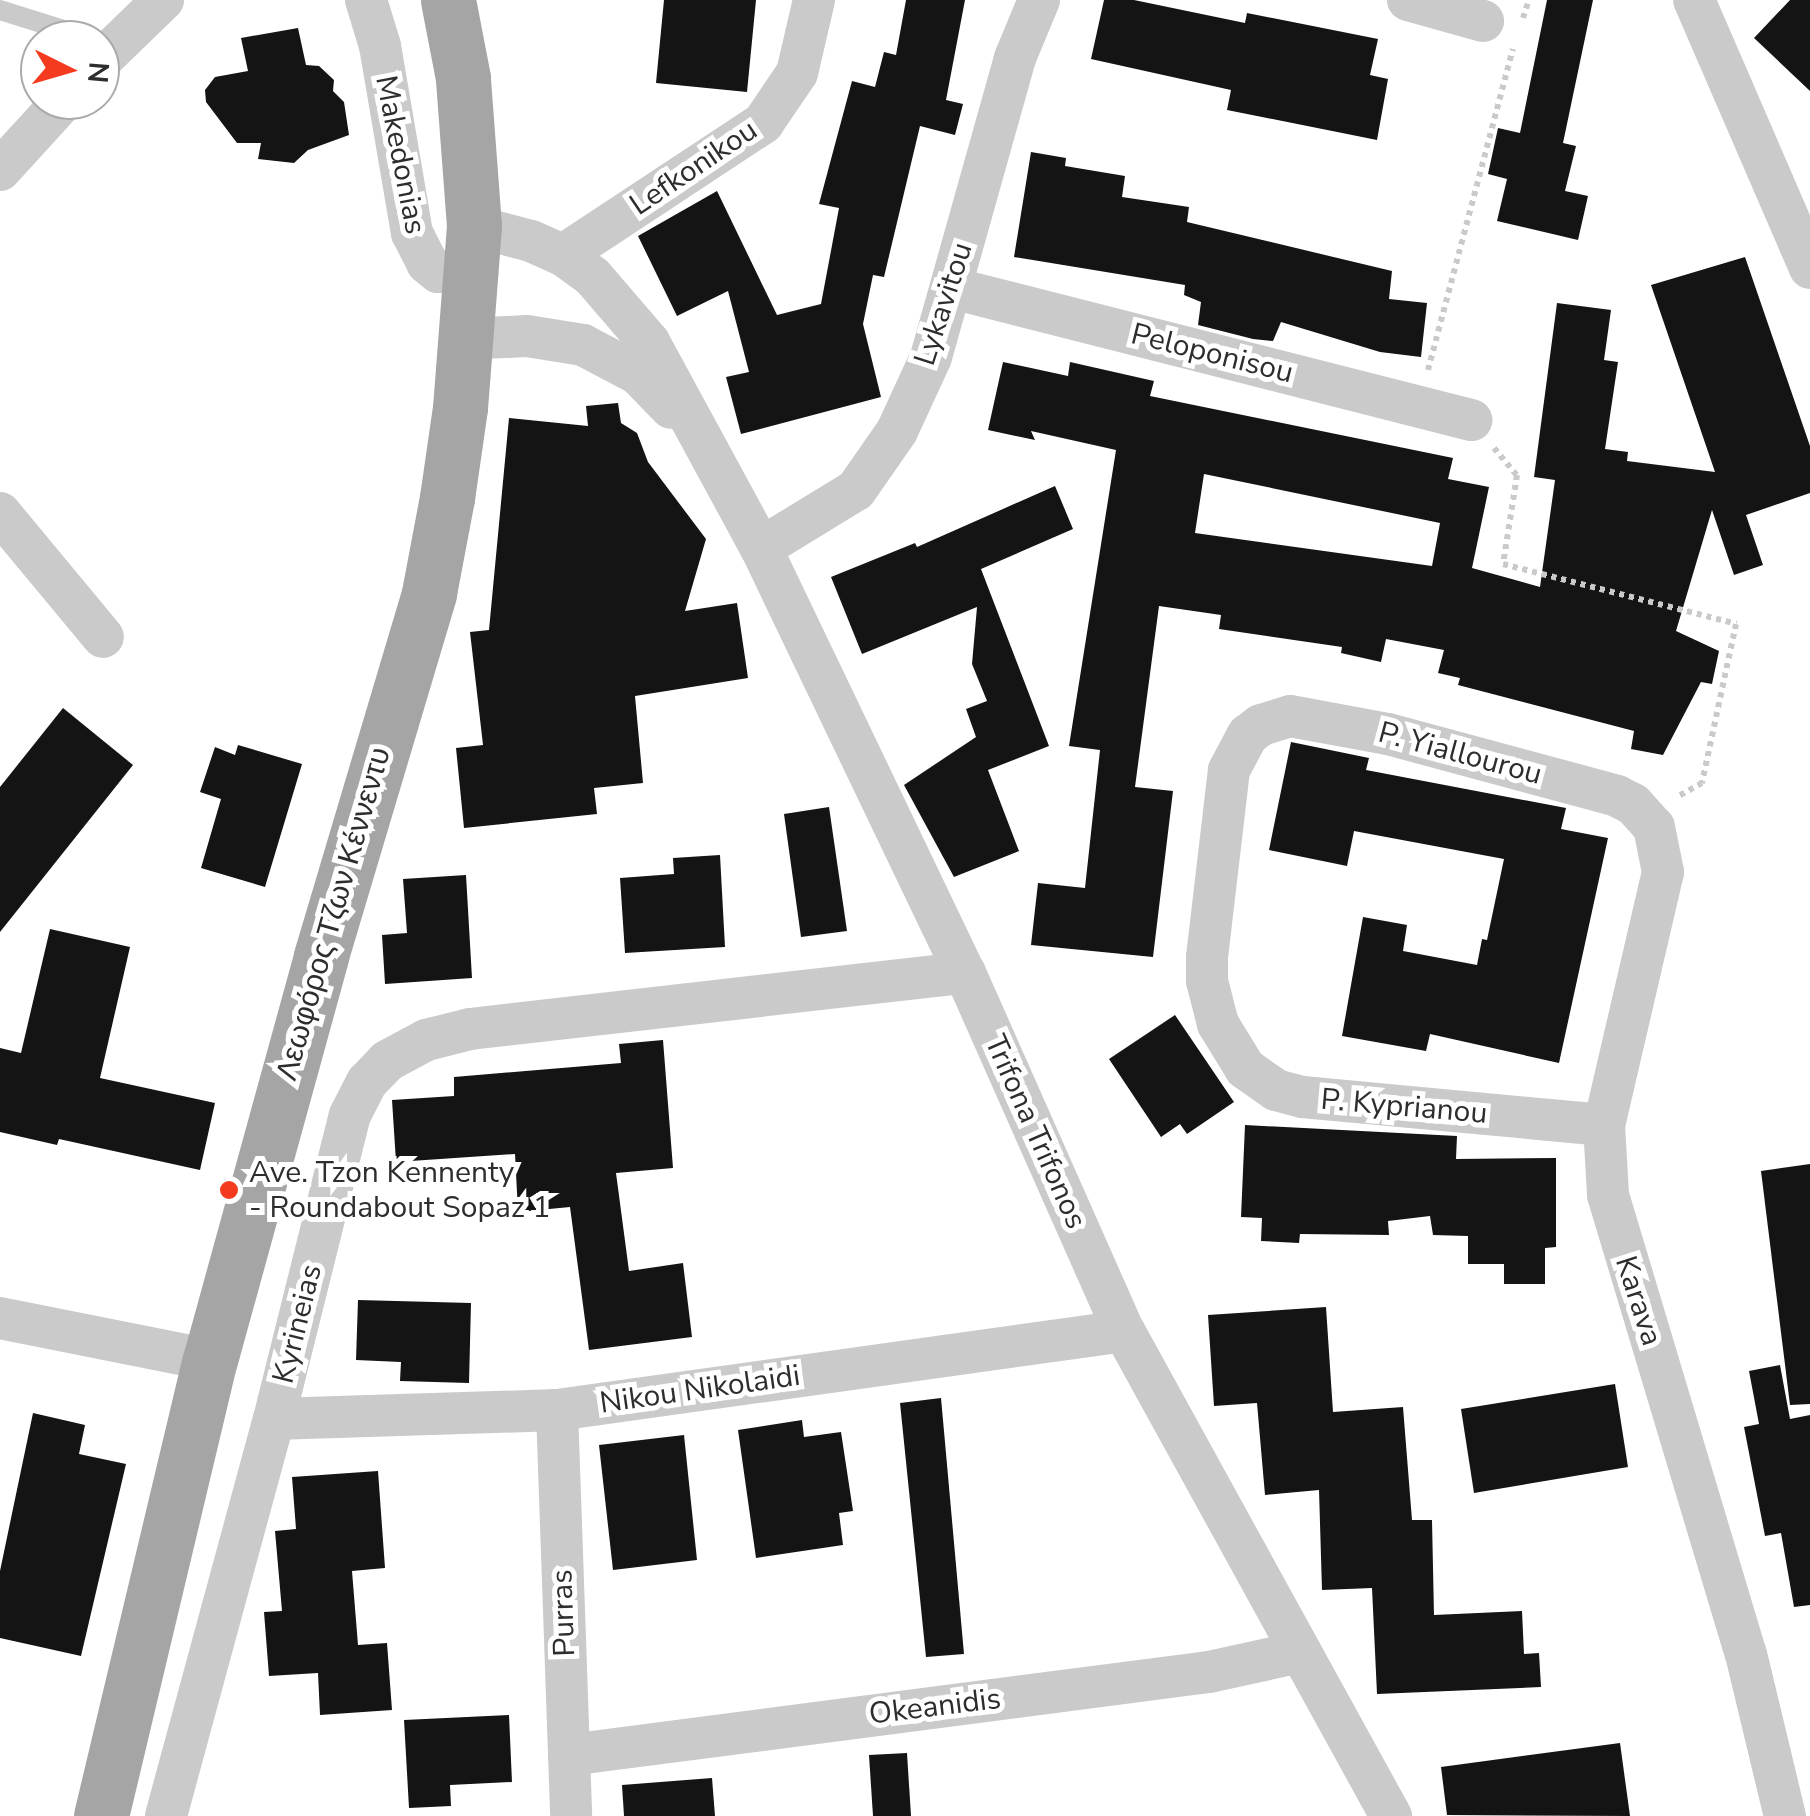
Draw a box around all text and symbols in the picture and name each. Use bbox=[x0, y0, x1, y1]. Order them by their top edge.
north arrow bbox=[20, 20, 120, 120]
text: N bbox=[78, 60, 118, 85]
street label: Makedonias bbox=[367, 73, 433, 237]
street label: Lefkonikou bbox=[624, 112, 764, 224]
street label: Lykavitou bbox=[907, 238, 981, 370]
street label: Peloponisou bbox=[1127, 316, 1297, 392]
street label: P. Yiallourou bbox=[1374, 715, 1546, 793]
street label: Λεωφόρος Τζων Κέννεντυ bbox=[269, 743, 399, 1085]
street label: Trifona Trifonos bbox=[976, 1030, 1094, 1234]
street label: P. Kyprianou bbox=[1319, 1082, 1489, 1132]
place label: Ave. Tzon Kennenty - Roundabout Sopaz 1 bbox=[249, 1155, 550, 1226]
marker: Ave. Tzon Kennenty - Roundabout Sopaz 1 bbox=[218, 1179, 240, 1201]
street label: Karava bbox=[1607, 1252, 1669, 1350]
street label: Kyrineias bbox=[266, 1261, 330, 1387]
street label: Nikou Nikolaidi bbox=[598, 1358, 802, 1422]
street label: Purras bbox=[544, 1569, 584, 1657]
street label: Okeanidis bbox=[867, 1681, 1003, 1733]

